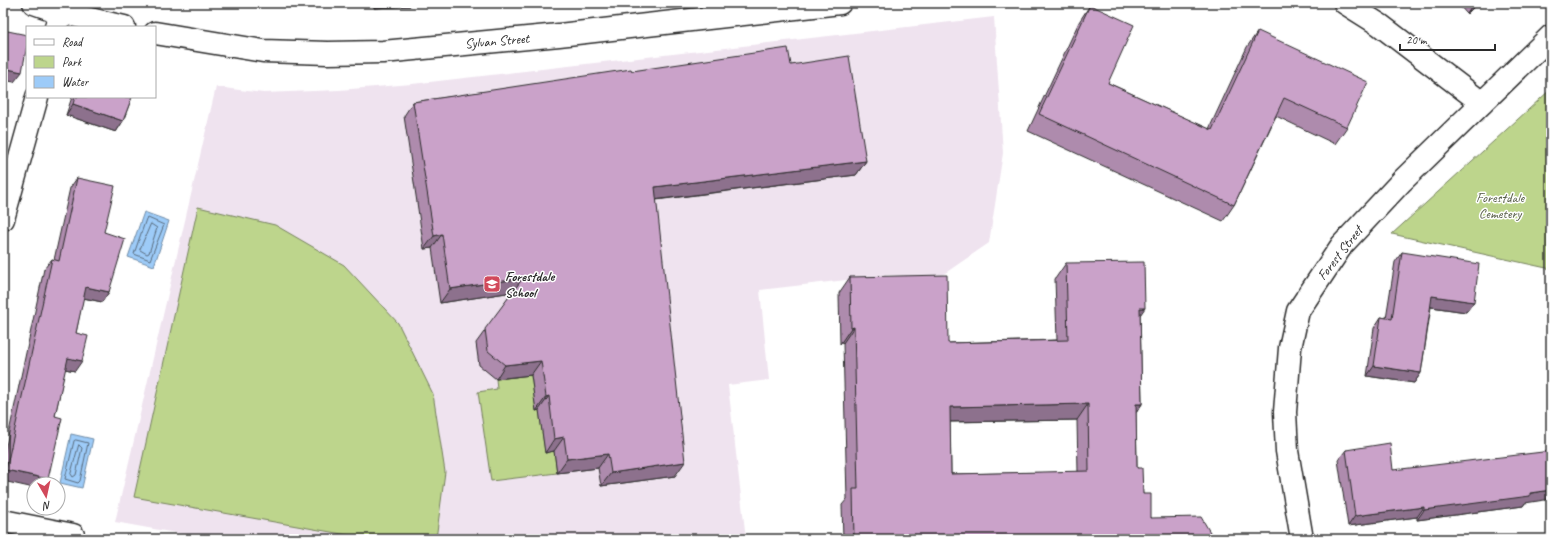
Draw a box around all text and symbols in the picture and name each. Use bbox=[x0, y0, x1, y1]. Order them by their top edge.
legend bbox=[26, 26, 156, 98]
scale bar bbox=[1400, 26, 1495, 52]
street label: Sylvan Street bbox=[464, 30, 531, 52]
text: 20 m bbox=[1406, 32, 1428, 48]
text: Road bbox=[62, 34, 84, 50]
text: Park bbox=[62, 54, 83, 70]
text: Water bbox=[62, 74, 90, 90]
park label: Forestdale Cemetery bbox=[1476, 189, 1526, 222]
street label: Forest Street bbox=[1314, 221, 1368, 283]
place label: Forestdale School bbox=[505, 268, 556, 301]
school or university icon: Forestdale School bbox=[482, 274, 502, 294]
north arrow bbox=[26, 476, 66, 516]
text: N bbox=[41, 498, 52, 514]

